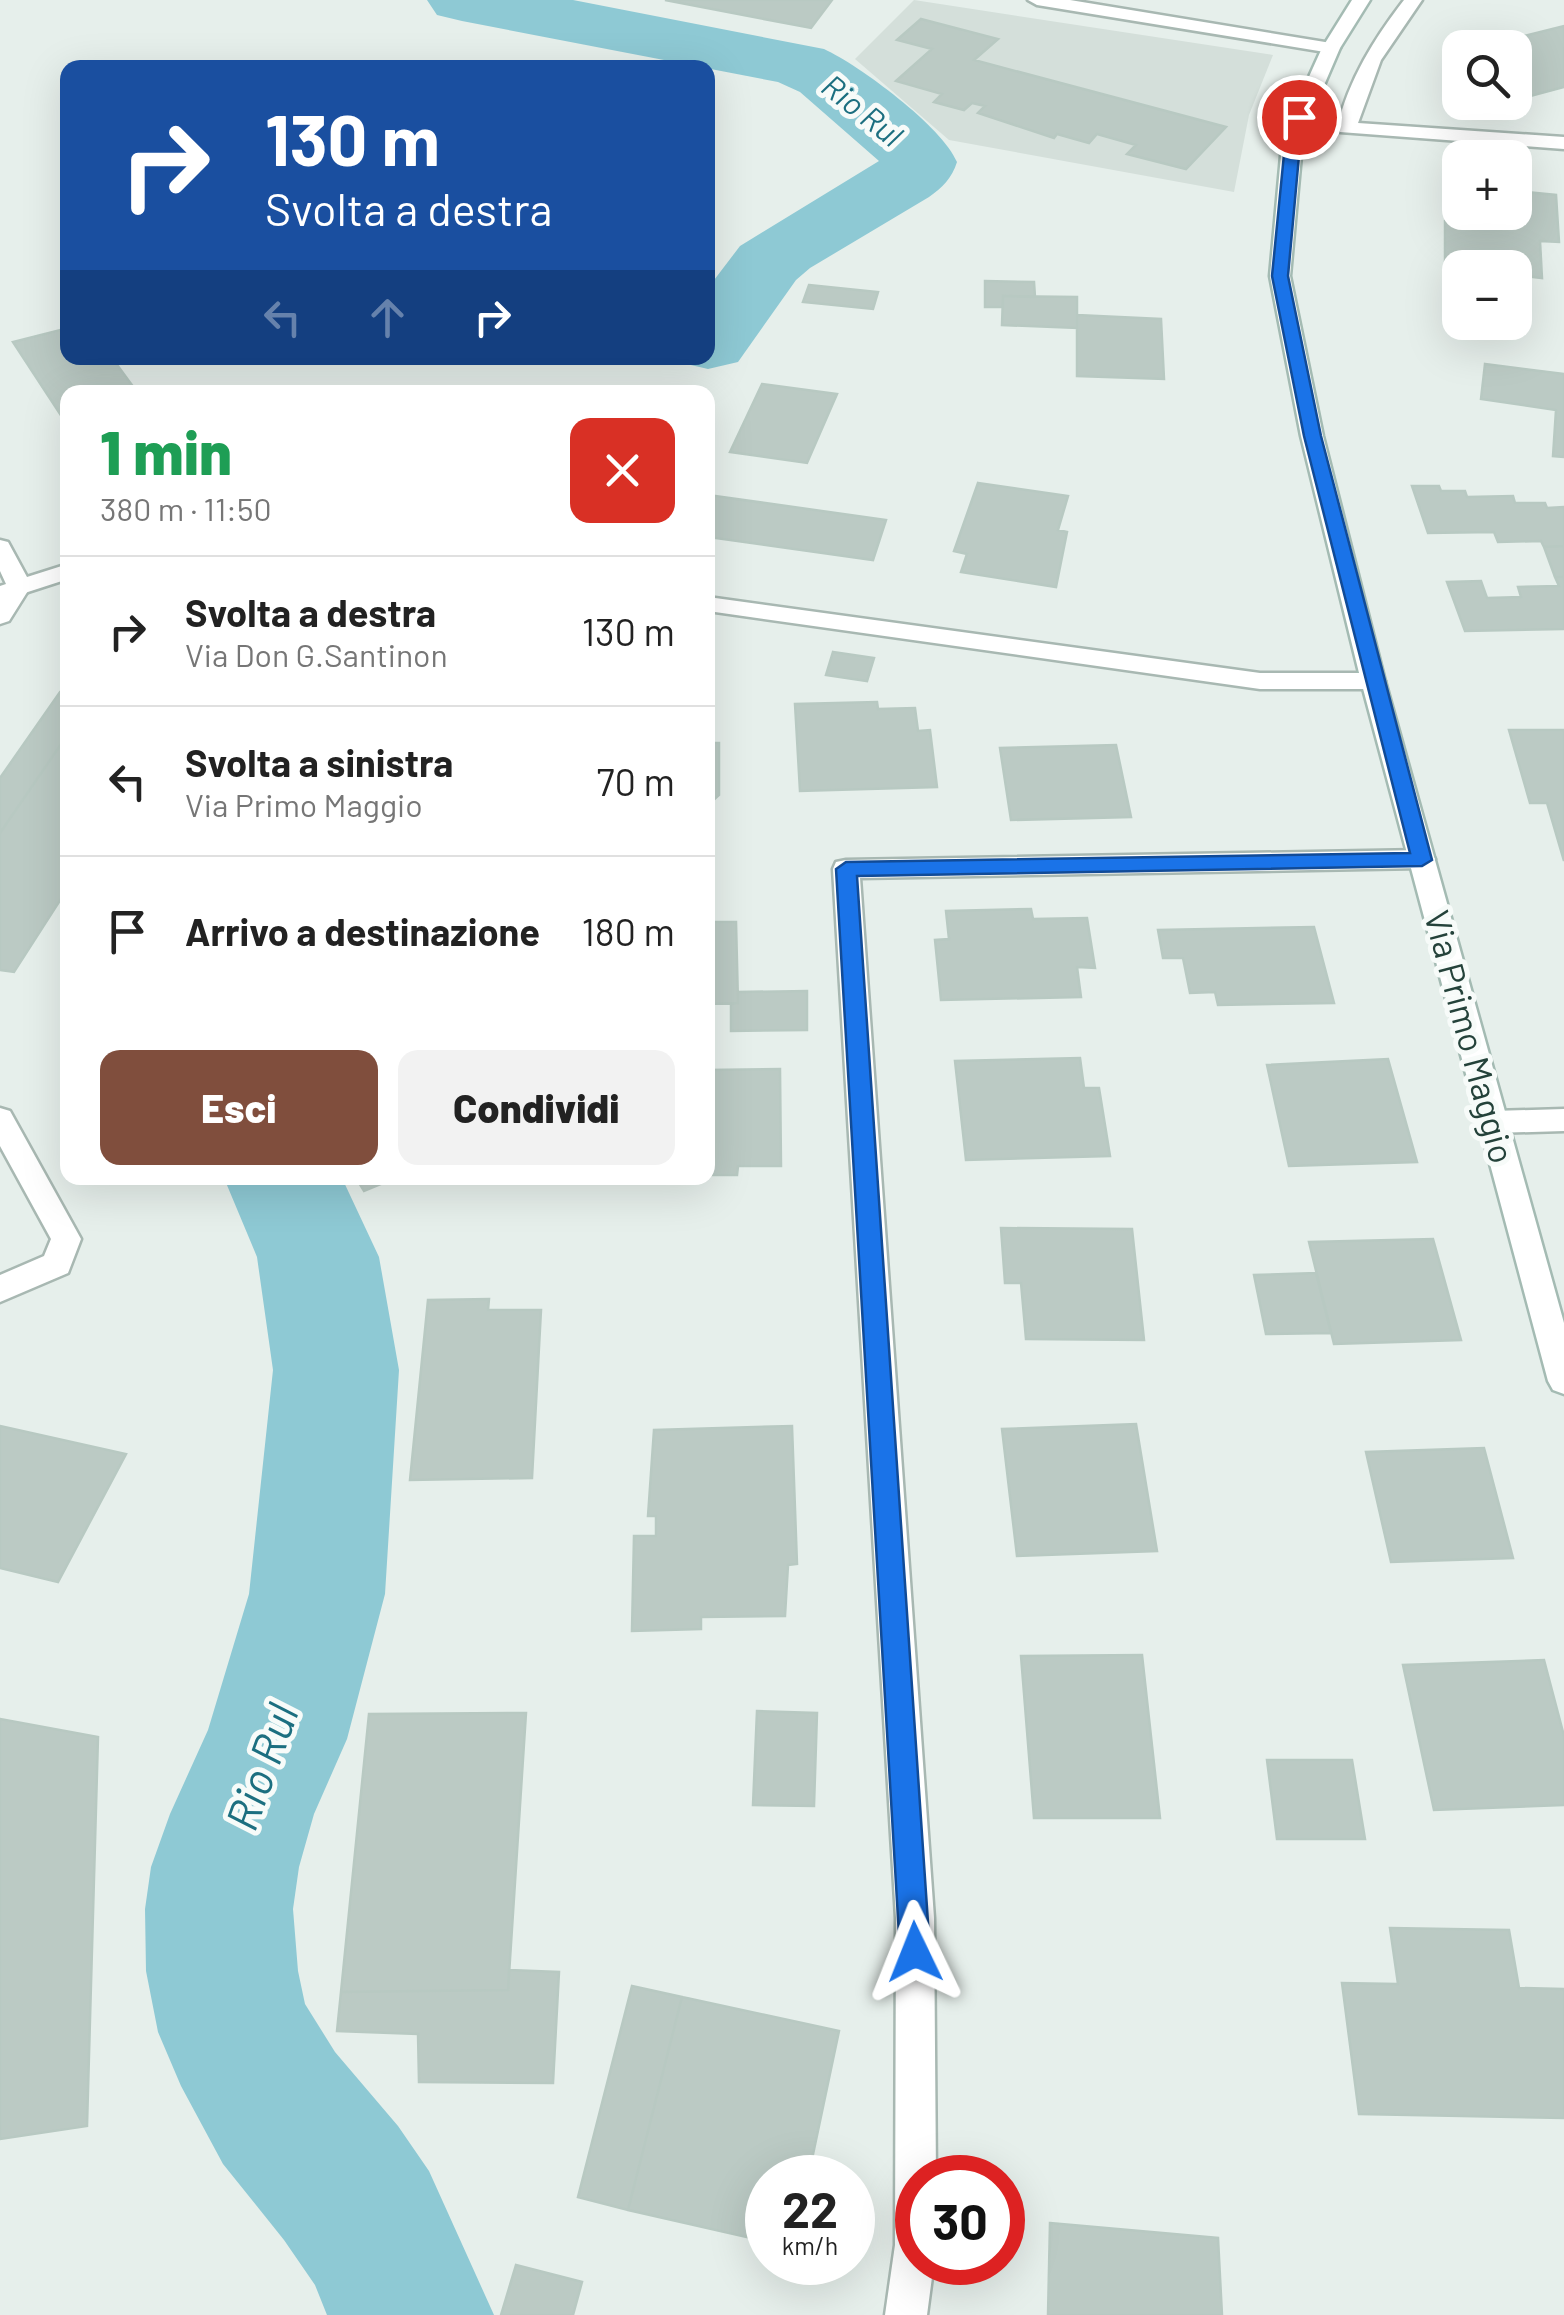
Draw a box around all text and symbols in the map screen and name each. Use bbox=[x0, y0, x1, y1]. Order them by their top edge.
map controls bbox=[1442, 30, 1532, 340]
button: search bbox=[1442, 30, 1532, 120]
water label: Rio Rul bbox=[815, 65, 911, 153]
pin bbox=[1257, 75, 1342, 160]
icon: arrive bbox=[1272, 90, 1327, 145]
text: 130 m bbox=[265, 96, 440, 180]
icon: right bbox=[100, 100, 230, 230]
button: + bbox=[1442, 140, 1532, 230]
text: Svolta a destra bbox=[265, 181, 553, 235]
button: − bbox=[1442, 250, 1532, 340]
icon: left bbox=[255, 290, 310, 345]
icon: ahead bbox=[360, 290, 415, 345]
icon: right bbox=[465, 290, 520, 345]
text: 1 min bbox=[100, 415, 232, 487]
button: close bbox=[570, 418, 675, 523]
text: 380 m · 11:50 bbox=[100, 489, 272, 527]
text: Svolta a destra bbox=[185, 589, 436, 635]
icon: right bbox=[100, 604, 155, 659]
text: 130 m bbox=[582, 608, 675, 654]
text: Via Don G.Santinon bbox=[185, 635, 448, 673]
text: Svolta a sinistra bbox=[185, 739, 453, 785]
icon: left bbox=[100, 754, 155, 809]
text: 70 m bbox=[597, 758, 675, 804]
text: Via Primo Maggio bbox=[185, 785, 423, 823]
icon: arrive bbox=[100, 904, 155, 959]
street label: Via Primo Maggio bbox=[1417, 905, 1525, 1167]
text: Arrivo a destinazione bbox=[185, 908, 540, 954]
text: 180 m bbox=[581, 908, 675, 954]
button: Esci bbox=[100, 1050, 378, 1165]
button: Condividi bbox=[398, 1050, 675, 1165]
water label: Rio Rul bbox=[212, 1696, 308, 1837]
position arrow bbox=[863, 1900, 967, 2004]
speed limit sign: 30 bbox=[895, 2155, 1025, 2285]
text: 22 bbox=[782, 2178, 838, 2238]
text: km/h bbox=[782, 2230, 838, 2260]

